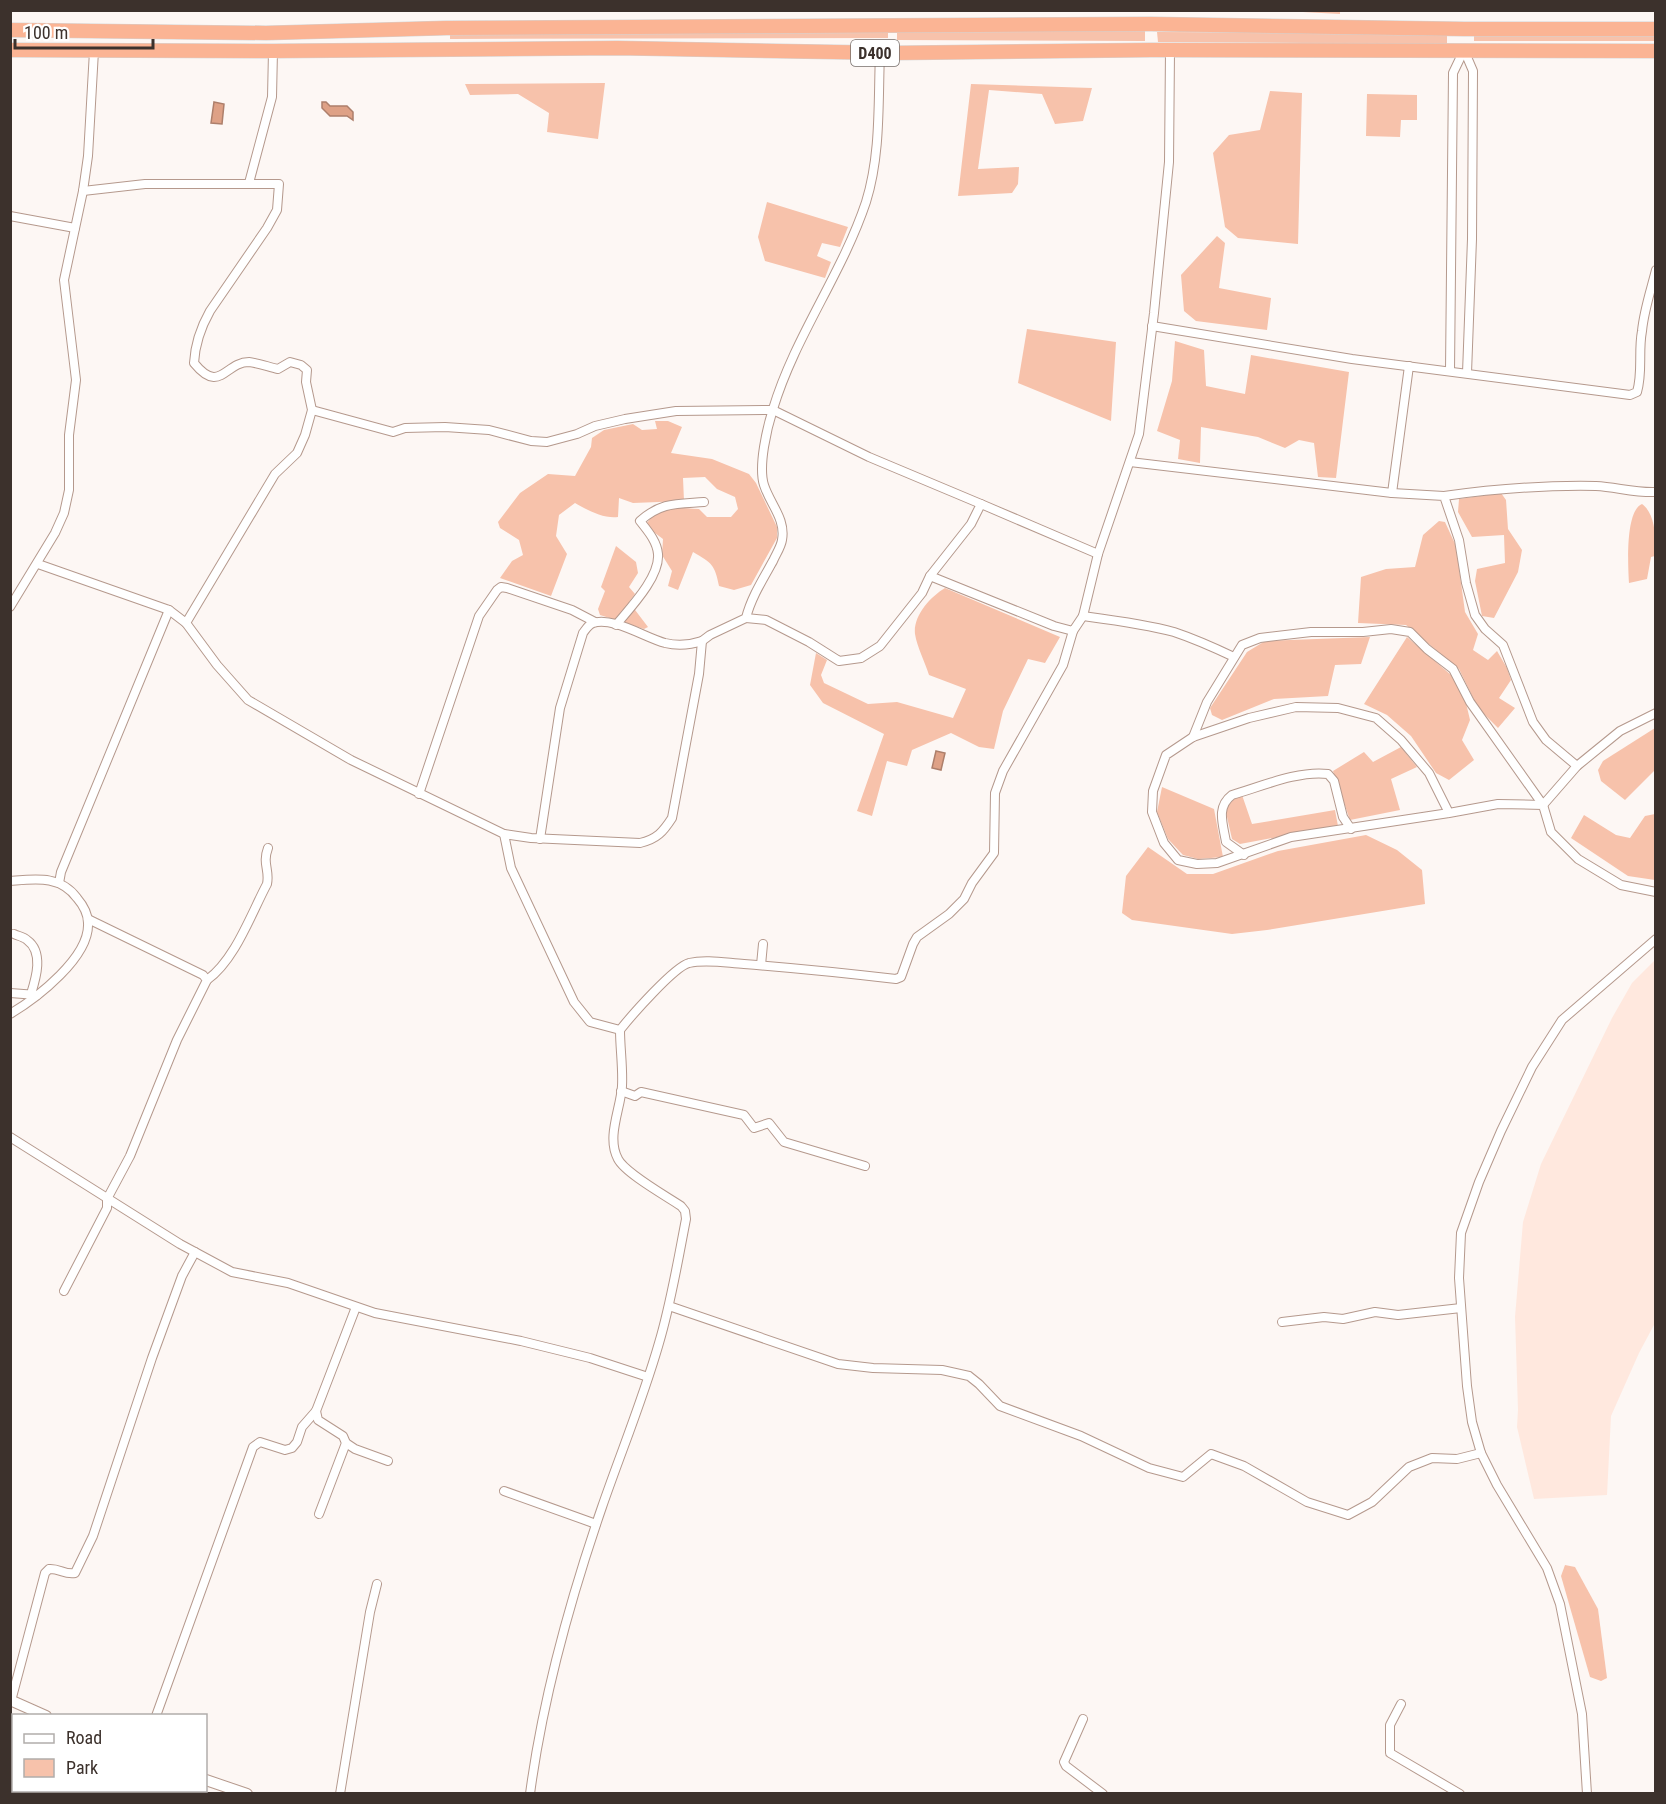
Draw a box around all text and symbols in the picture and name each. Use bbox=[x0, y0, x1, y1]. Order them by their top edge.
scale bar bbox=[15, 12, 153, 50]
text: 100 m bbox=[24, 22, 68, 43]
road number: D400 bbox=[851, 40, 899, 66]
legend bbox=[12, 1714, 207, 1792]
text: Road bbox=[66, 1727, 102, 1748]
text: Park bbox=[66, 1757, 98, 1778]

